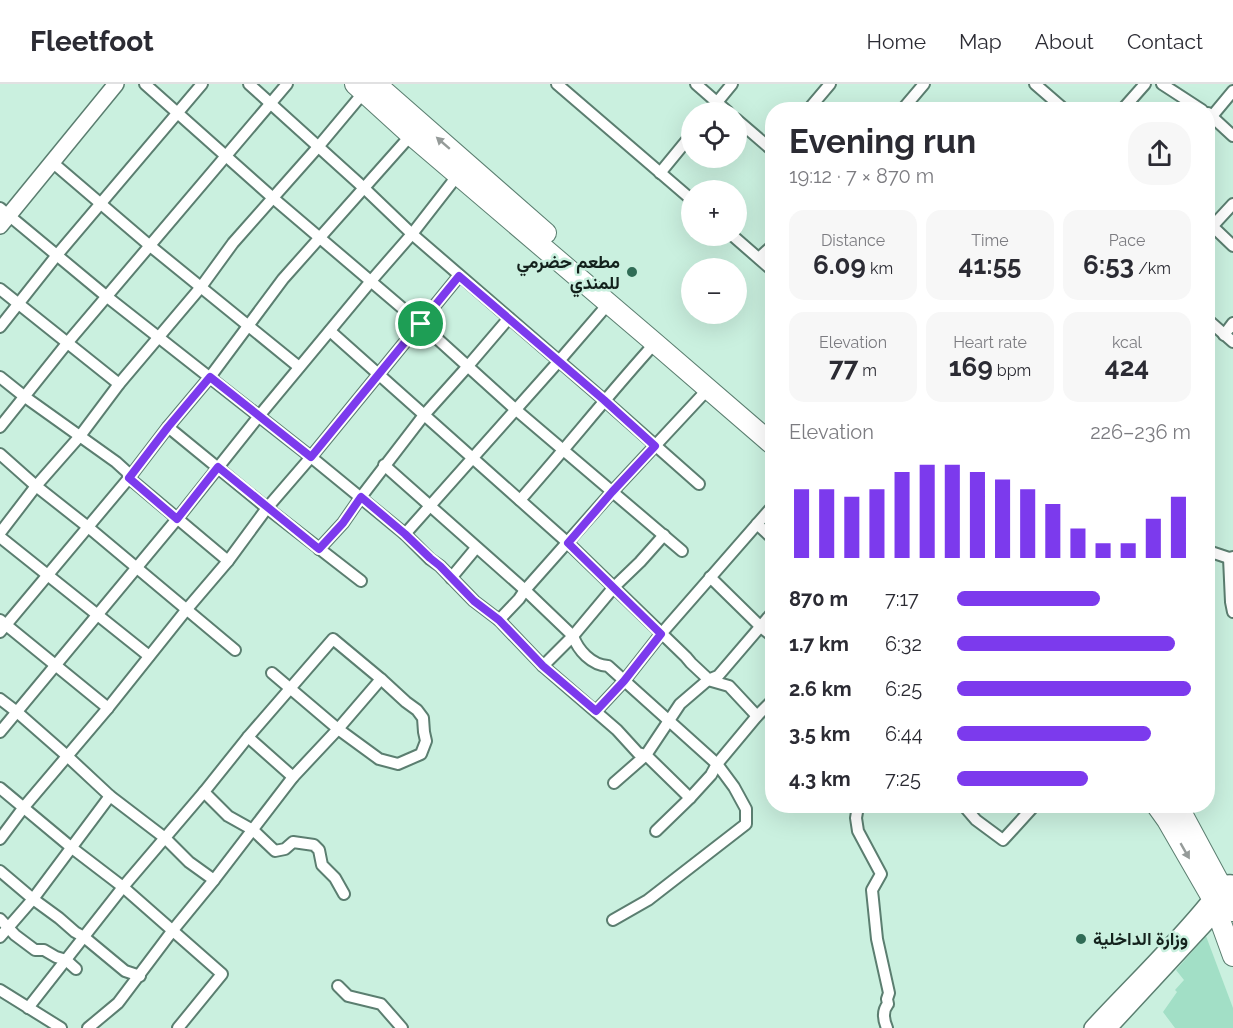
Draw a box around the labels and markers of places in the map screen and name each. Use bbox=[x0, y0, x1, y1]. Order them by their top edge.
place label: مطعم حضرمي للمندي bbox=[516, 251, 620, 298]
marker: مطعم حضرمي للمندي bbox=[625, 265, 639, 279]
pin bbox=[395, 298, 446, 349]
place label: وزارة الداخلية bbox=[1093, 928, 1188, 950]
marker: وزارة الداخلية bbox=[1074, 932, 1088, 946]

